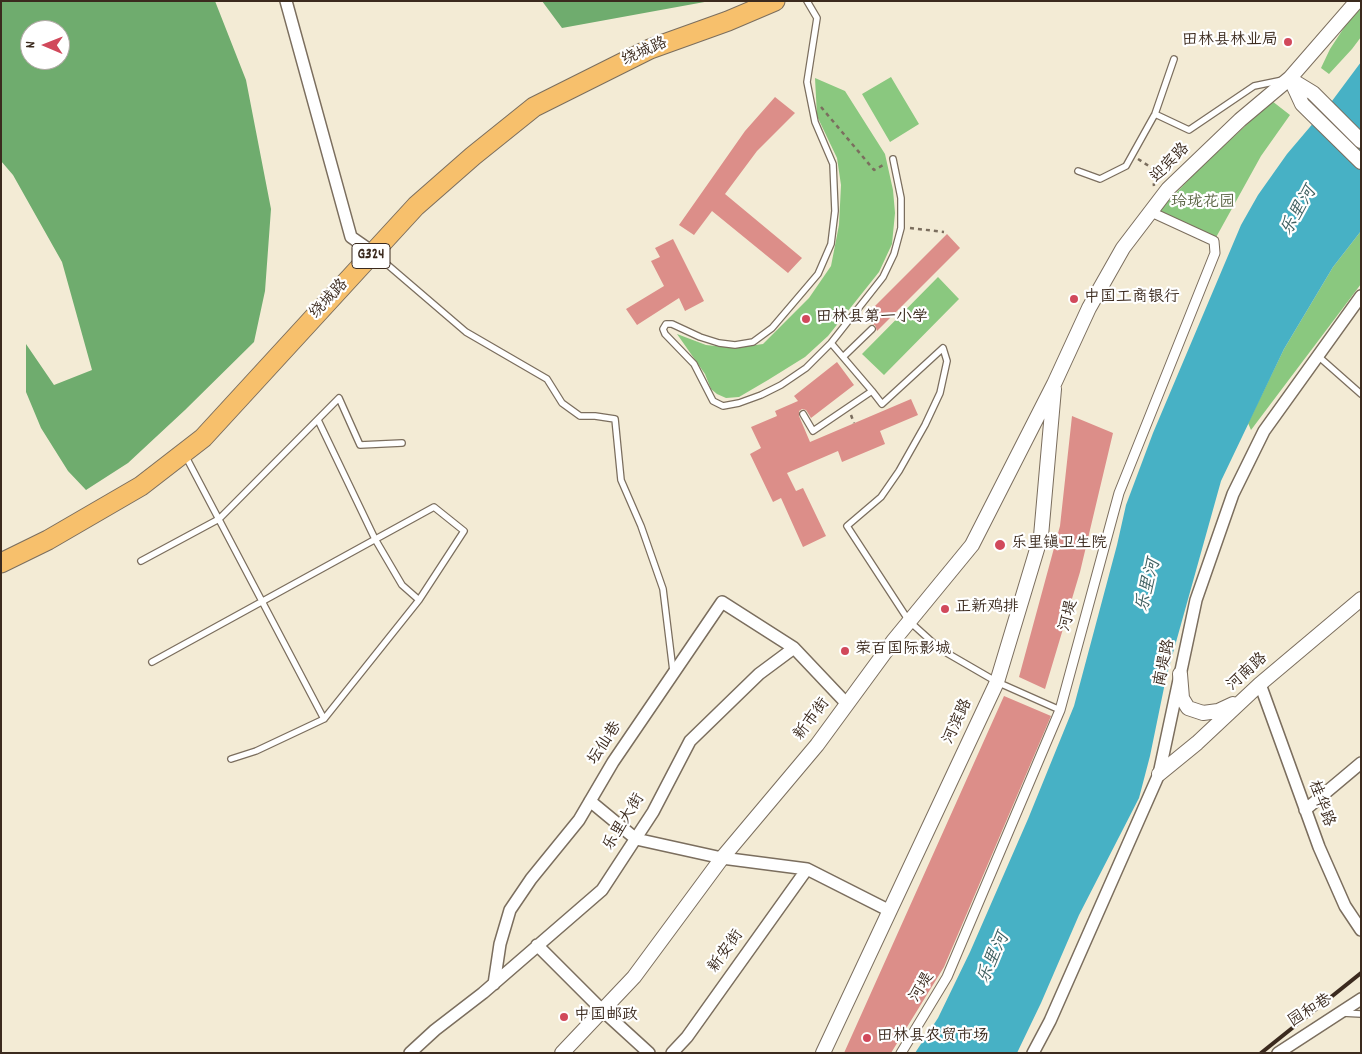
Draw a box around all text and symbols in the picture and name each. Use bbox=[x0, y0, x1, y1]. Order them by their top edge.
north arrow bbox=[20, 20, 70, 70]
place label: 田林县林业局 bbox=[1182, 32, 1278, 52]
street label: 绕城路 bbox=[619, 34, 671, 72]
marker: 田林县林业局 bbox=[1282, 36, 1294, 48]
text: N bbox=[21, 41, 41, 48]
street label: 迎宾路 bbox=[1147, 140, 1195, 188]
water label: 乐里河 bbox=[1277, 183, 1323, 241]
park label: 玲珑花园 bbox=[1171, 194, 1235, 214]
road number: G324 bbox=[352, 244, 390, 268]
street label: 绕城路 bbox=[307, 276, 353, 324]
place label: 中国工商银行 bbox=[1084, 289, 1180, 309]
marker: 中国工商银行 bbox=[1068, 293, 1080, 305]
place label: 田林县第一小学 bbox=[816, 309, 928, 329]
marker: 田林县第一小学 bbox=[800, 313, 812, 325]
place label: 乐里镇卫生院 bbox=[1011, 535, 1107, 555]
marker: 乐里镇卫生院 bbox=[993, 538, 1007, 552]
water label: 乐里河 bbox=[1133, 557, 1167, 615]
street label: 河堤 bbox=[1057, 598, 1083, 634]
place label: 正新鸡排 bbox=[955, 599, 1019, 619]
marker: 正新鸡排 bbox=[939, 603, 951, 615]
street label: 南堤路 bbox=[1152, 638, 1180, 688]
place label: 荣百国际影城 bbox=[855, 641, 951, 661]
marker: 荣百国际影城 bbox=[839, 645, 851, 657]
street label: 河南路 bbox=[1224, 650, 1272, 696]
street label: 新市街 bbox=[791, 695, 835, 745]
street label: 河滨路 bbox=[940, 696, 978, 748]
street label: 坛仙巷 bbox=[585, 719, 627, 769]
street label: 桂华路 bbox=[1303, 778, 1337, 830]
street label: 乐里大街 bbox=[600, 791, 650, 855]
street label: 新安街 bbox=[705, 927, 749, 977]
water label: 乐里河 bbox=[974, 930, 1016, 988]
street label: 河堤 bbox=[907, 969, 939, 1007]
street label: 园和巷 bbox=[1286, 991, 1336, 1033]
place label: 中国邮政 bbox=[574, 1007, 638, 1027]
marker: 中国邮政 bbox=[558, 1011, 570, 1023]
place label: 田林县农贸市场 bbox=[877, 1028, 989, 1048]
marker: 田林县农贸市场 bbox=[861, 1032, 873, 1044]

